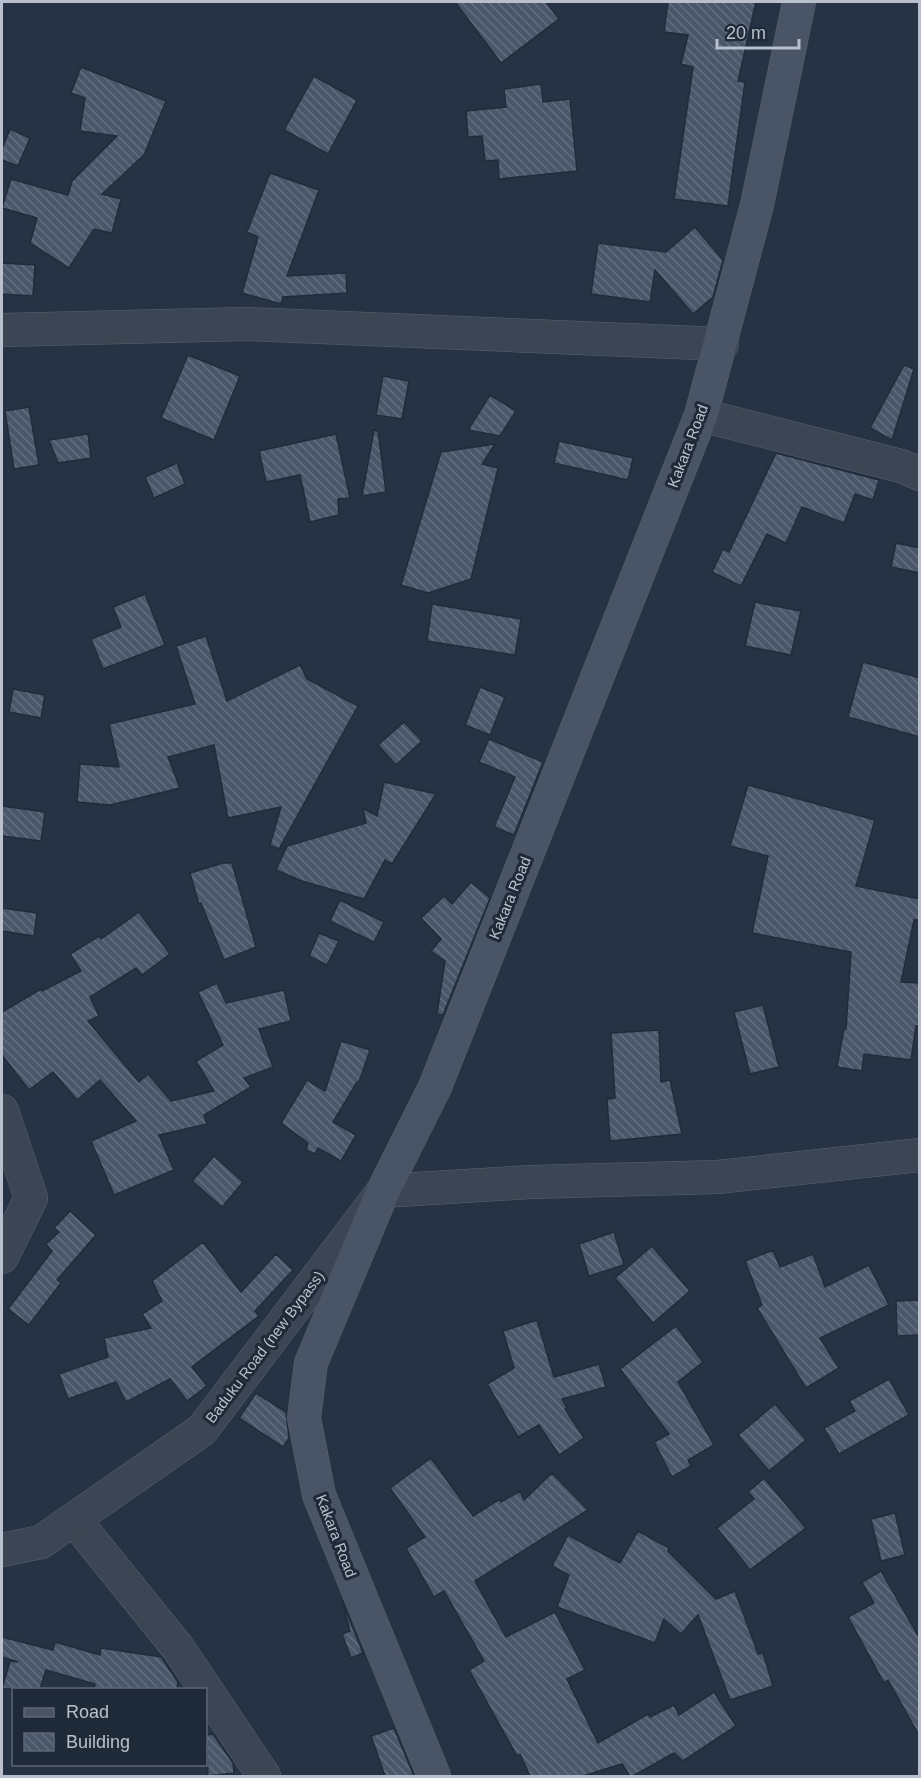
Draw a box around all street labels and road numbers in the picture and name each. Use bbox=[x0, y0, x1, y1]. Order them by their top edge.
street label: Kakara Road bbox=[664, 402, 711, 490]
street label: Kakara Road bbox=[485, 854, 534, 942]
street label: Baduku Road (new Bypass) bbox=[202, 1267, 327, 1426]
street label: Kakara Road bbox=[313, 1492, 360, 1580]

